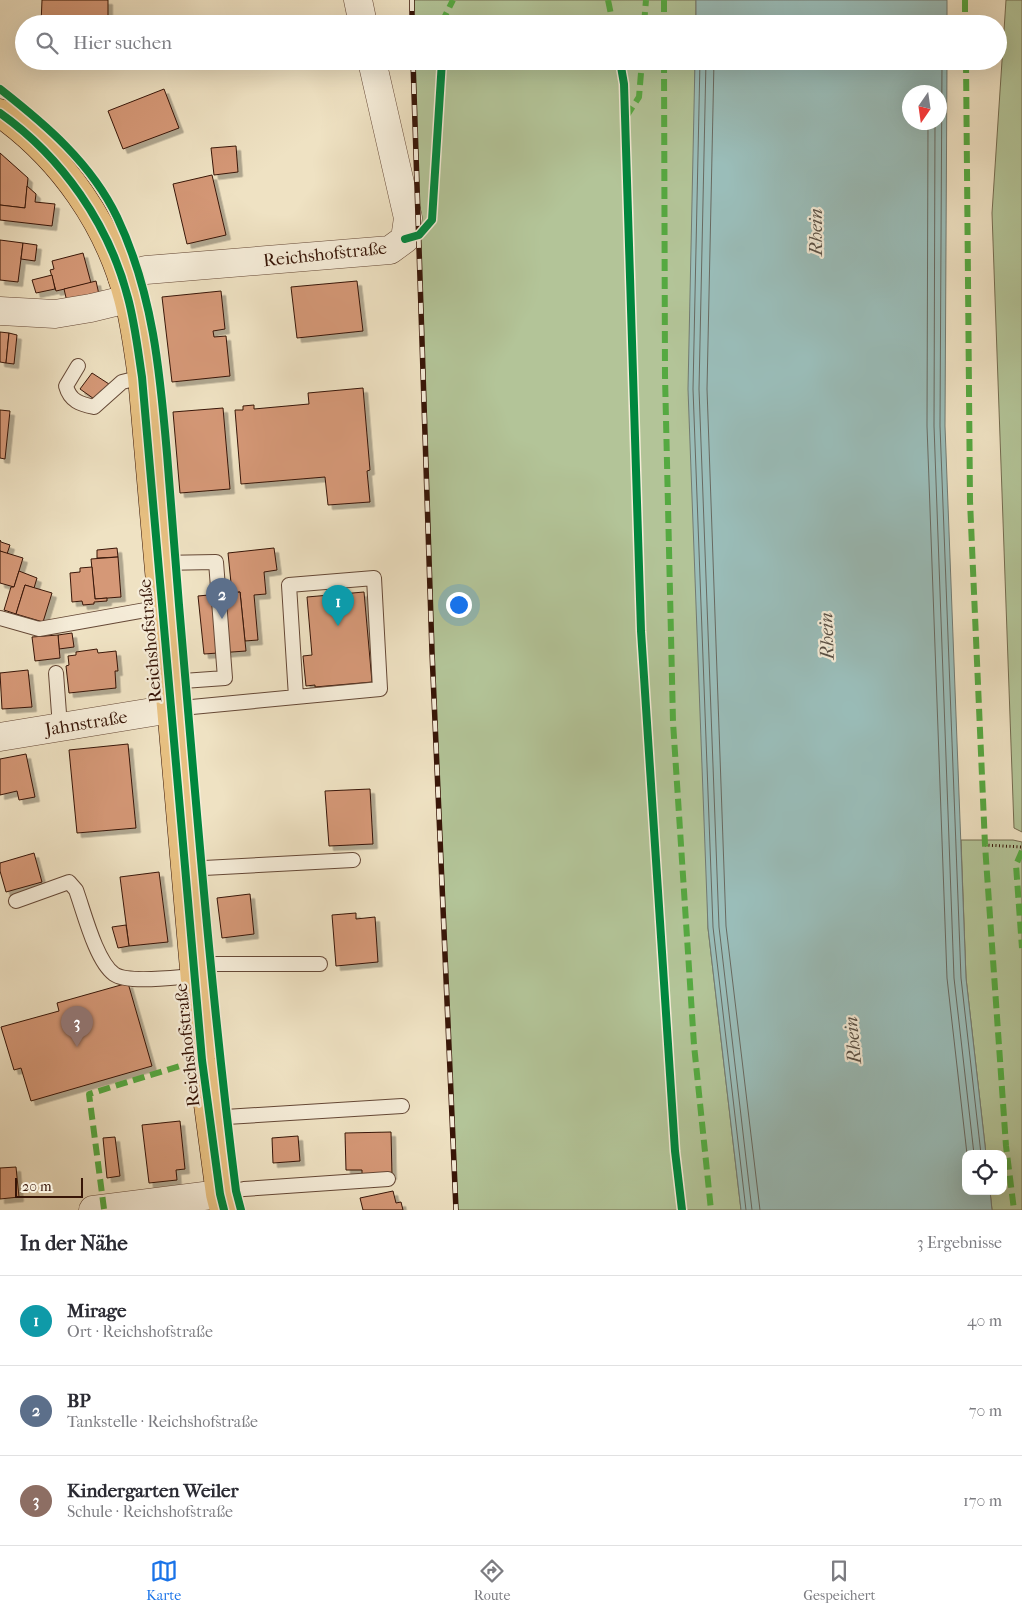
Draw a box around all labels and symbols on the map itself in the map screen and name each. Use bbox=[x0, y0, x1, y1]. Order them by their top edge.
north arrow bbox=[902, 85, 947, 130]
water label: Rhein bbox=[805, 208, 827, 258]
street label: Reichshofstraße bbox=[262, 238, 388, 271]
street label: Reichshofstraße bbox=[135, 578, 166, 704]
pin: 2 bbox=[206, 578, 238, 619]
pin: 1 bbox=[322, 585, 354, 626]
your location bbox=[446, 592, 472, 618]
water label: Rhein bbox=[815, 612, 839, 662]
street label: Jahnstraße bbox=[41, 707, 129, 741]
street label: Reichshofstraße bbox=[171, 982, 204, 1108]
pin: 3 bbox=[61, 1006, 93, 1047]
water label: Rhein bbox=[840, 1015, 866, 1066]
scale bar bbox=[15, 1175, 82, 1198]

